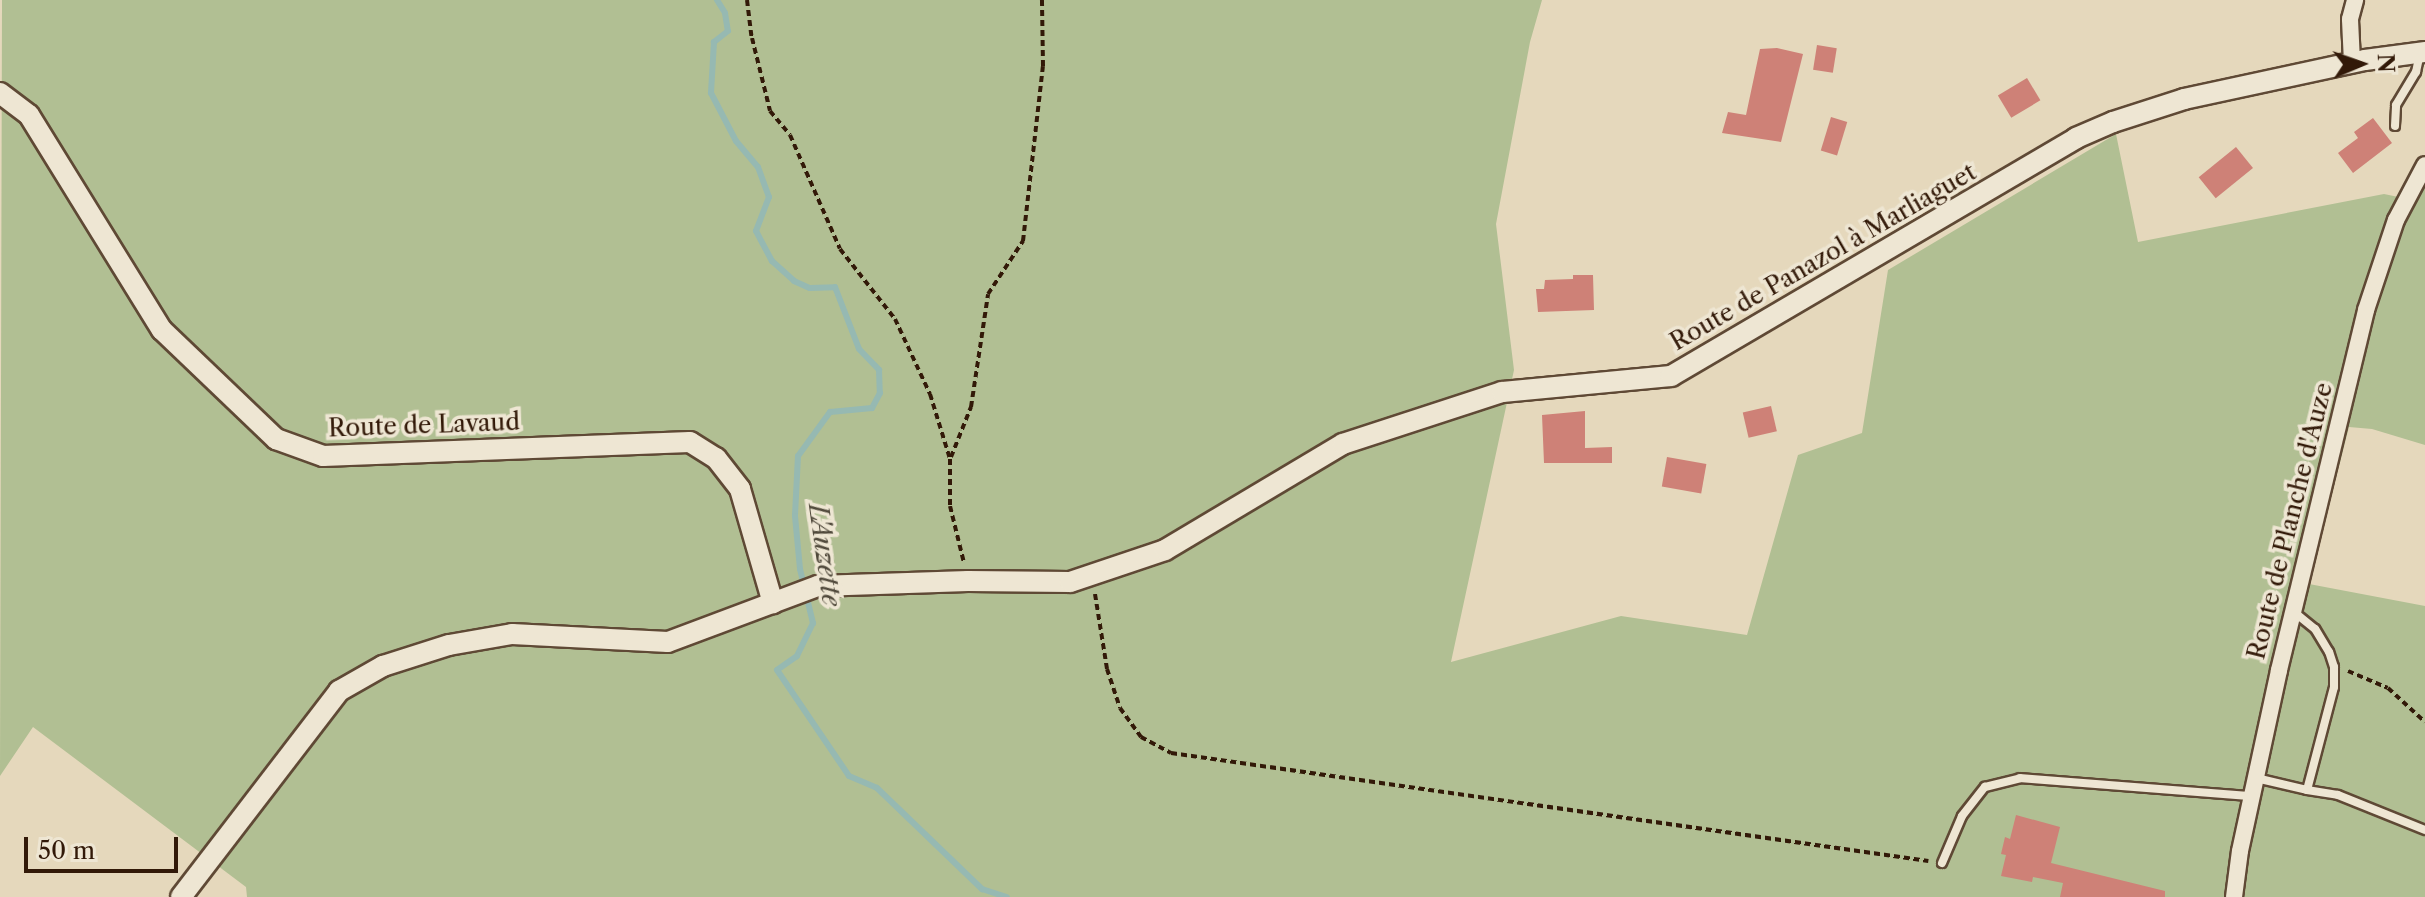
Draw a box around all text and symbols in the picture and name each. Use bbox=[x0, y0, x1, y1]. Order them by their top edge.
north arrow bbox=[2321, 24, 2401, 104]
text: N bbox=[2372, 53, 2399, 73]
street label: Route de Panazol à Marliaguet bbox=[1665, 157, 1981, 357]
street label: Route de Planche d'Auze bbox=[2242, 380, 2338, 662]
street label: Route de Lavaud bbox=[328, 407, 520, 443]
water label: L'Auzette bbox=[801, 502, 847, 608]
scale bar bbox=[28, 821, 182, 871]
text: 50 m bbox=[38, 836, 95, 865]

